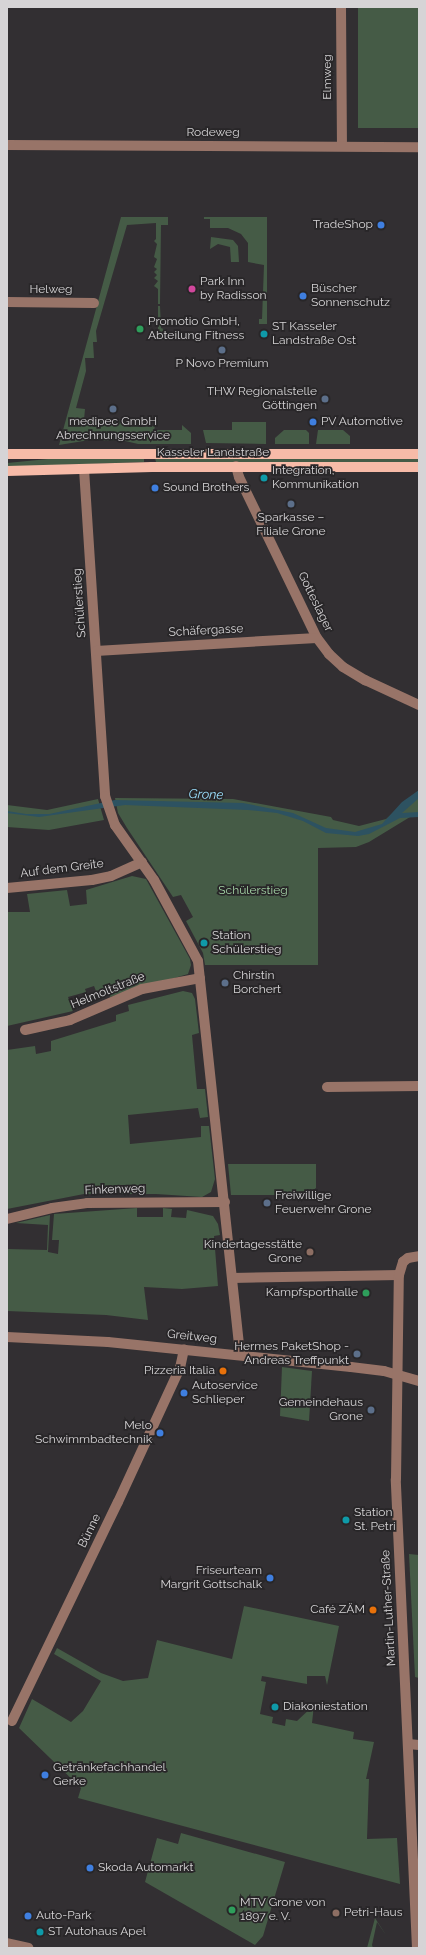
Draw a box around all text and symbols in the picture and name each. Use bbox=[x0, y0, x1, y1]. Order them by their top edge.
street label: Elmweg bbox=[321, 54, 335, 100]
street label: Rodeweg bbox=[186, 126, 240, 140]
place label: TradeShop bbox=[313, 218, 373, 232]
marker: TradeShop bbox=[376, 220, 386, 230]
place label: Park Inn by Radisson bbox=[200, 275, 267, 303]
place label: Büscher Sonnenschutz bbox=[311, 282, 390, 310]
street label: Helweg bbox=[30, 283, 72, 297]
marker: Park Inn by Radisson bbox=[187, 284, 197, 294]
marker: Büscher Sonnenschutz bbox=[298, 291, 308, 301]
place label: Promotio GmbH, Abteilung Fitness bbox=[148, 315, 244, 343]
place label: ST Kasseler Landstraße Ost bbox=[272, 320, 356, 348]
marker: Promotio GmbH, Abteilung Fitness bbox=[135, 324, 145, 334]
marker: ST Kasseler Landstraße Ost bbox=[259, 329, 269, 339]
marker: P Novo Premium bbox=[217, 345, 227, 355]
place label: P Novo Premium bbox=[175, 357, 269, 371]
place label: THW Regionalstelle Göttingen bbox=[206, 385, 317, 413]
marker: THW Regionalstelle Göttingen bbox=[320, 394, 330, 404]
marker: medipec GmbH Abrechnungsservice bbox=[108, 404, 118, 414]
place label: medipec GmbH Abrechnungsservice bbox=[56, 415, 170, 443]
place label: PV Automotive bbox=[321, 415, 404, 429]
marker: PV Automotive bbox=[308, 417, 318, 427]
street label: Kasseler Landstraße bbox=[157, 446, 269, 460]
place label: Integration, Kommunikation bbox=[272, 464, 359, 492]
marker: Integration, Kommunikation bbox=[259, 473, 269, 483]
place label: Sound Brothers bbox=[163, 481, 249, 495]
marker: Sound Brothers bbox=[150, 483, 160, 493]
marker: Sparkasse – Filiale Grone bbox=[286, 499, 296, 509]
place label: Sparkasse – Filiale Grone bbox=[256, 511, 326, 539]
street label: Schülerstieg bbox=[70, 568, 90, 638]
street label: Gotteslager bbox=[294, 570, 336, 634]
street label: Schäfergasse bbox=[168, 622, 244, 640]
water label: Grone bbox=[188, 787, 224, 803]
street label: Auf dem Greite bbox=[19, 857, 105, 881]
park label: Schülerstieg bbox=[218, 884, 288, 898]
place label: Station Schülerstieg bbox=[212, 929, 281, 957]
marker: Station Schülerstieg bbox=[199, 938, 209, 948]
place label: Chirstin Borchert bbox=[233, 969, 281, 997]
street label: Helmoltstraße bbox=[69, 970, 147, 1012]
marker: Chirstin Borchert bbox=[220, 978, 230, 988]
street label: Finkenweg bbox=[84, 1182, 146, 1198]
place label: Freiwillige Feuerwehr Grone bbox=[275, 1189, 372, 1217]
marker: Freiwillige Feuerwehr Grone bbox=[262, 1198, 272, 1208]
place label: Kindertagesstätte Grone bbox=[204, 1238, 302, 1266]
marker: Kindertagesstätte Grone bbox=[305, 1247, 315, 1257]
place label: Kampfsporthalle bbox=[266, 1286, 358, 1300]
marker: Kampfsporthalle bbox=[361, 1288, 371, 1298]
street label: Greitweg bbox=[166, 1327, 218, 1347]
place label: Hermes PaketShop - Andreas Treffpunkt bbox=[234, 1340, 349, 1368]
marker: Hermes PaketShop - Andreas Treffpunkt bbox=[352, 1349, 362, 1359]
place label: Pizzeria Italia bbox=[144, 1364, 215, 1378]
marker: Pizzeria Italia bbox=[218, 1366, 228, 1376]
place label: Autoservice Schlieper bbox=[192, 1379, 258, 1407]
marker: Autoservice Schlieper bbox=[179, 1388, 189, 1398]
place label: Gemeindehaus Grone bbox=[279, 1396, 363, 1424]
marker: Gemeindehaus Grone bbox=[366, 1405, 376, 1415]
place label: Melo Schwimmbadtechnik bbox=[35, 1419, 152, 1447]
marker: Melo Schwimmbadtechnik bbox=[155, 1428, 165, 1438]
place label: Station St. Petri bbox=[354, 1506, 396, 1534]
street label: Bünne bbox=[76, 1512, 104, 1550]
marker: Station St. Petri bbox=[341, 1515, 351, 1525]
street label: Martin-Luther-Straße bbox=[379, 1549, 399, 1667]
place label: Friseurteam Margrit Gottschalk bbox=[160, 1564, 262, 1592]
marker: Friseurteam Margrit Gottschalk bbox=[265, 1573, 275, 1583]
place label: Café ZÄM bbox=[310, 1603, 365, 1617]
marker: Café ZÄM bbox=[368, 1605, 378, 1615]
place label: Diakoniestation bbox=[283, 1700, 368, 1714]
marker: Diakoniestation bbox=[270, 1702, 280, 1712]
place label: Getränkefachhandel Gerke bbox=[53, 1761, 166, 1789]
marker: Getränkefachhandel Gerke bbox=[40, 1770, 50, 1780]
place label: Skoda Automarkt bbox=[98, 1861, 194, 1875]
marker: Skoda Automarkt bbox=[85, 1863, 95, 1873]
place label: MTV Grone von 1897 e. V. bbox=[240, 1896, 326, 1924]
marker: MTV Grone von 1897 e. V. bbox=[227, 1905, 237, 1915]
place label: Petri-Haus bbox=[344, 1906, 403, 1920]
marker: Petri-Haus bbox=[331, 1908, 341, 1918]
place label: Auto-Park bbox=[36, 1909, 92, 1923]
marker: Auto-Park bbox=[23, 1911, 33, 1921]
place label: ST Autohaus Apel bbox=[48, 1925, 147, 1939]
marker: ST Autohaus Apel bbox=[35, 1927, 45, 1937]

